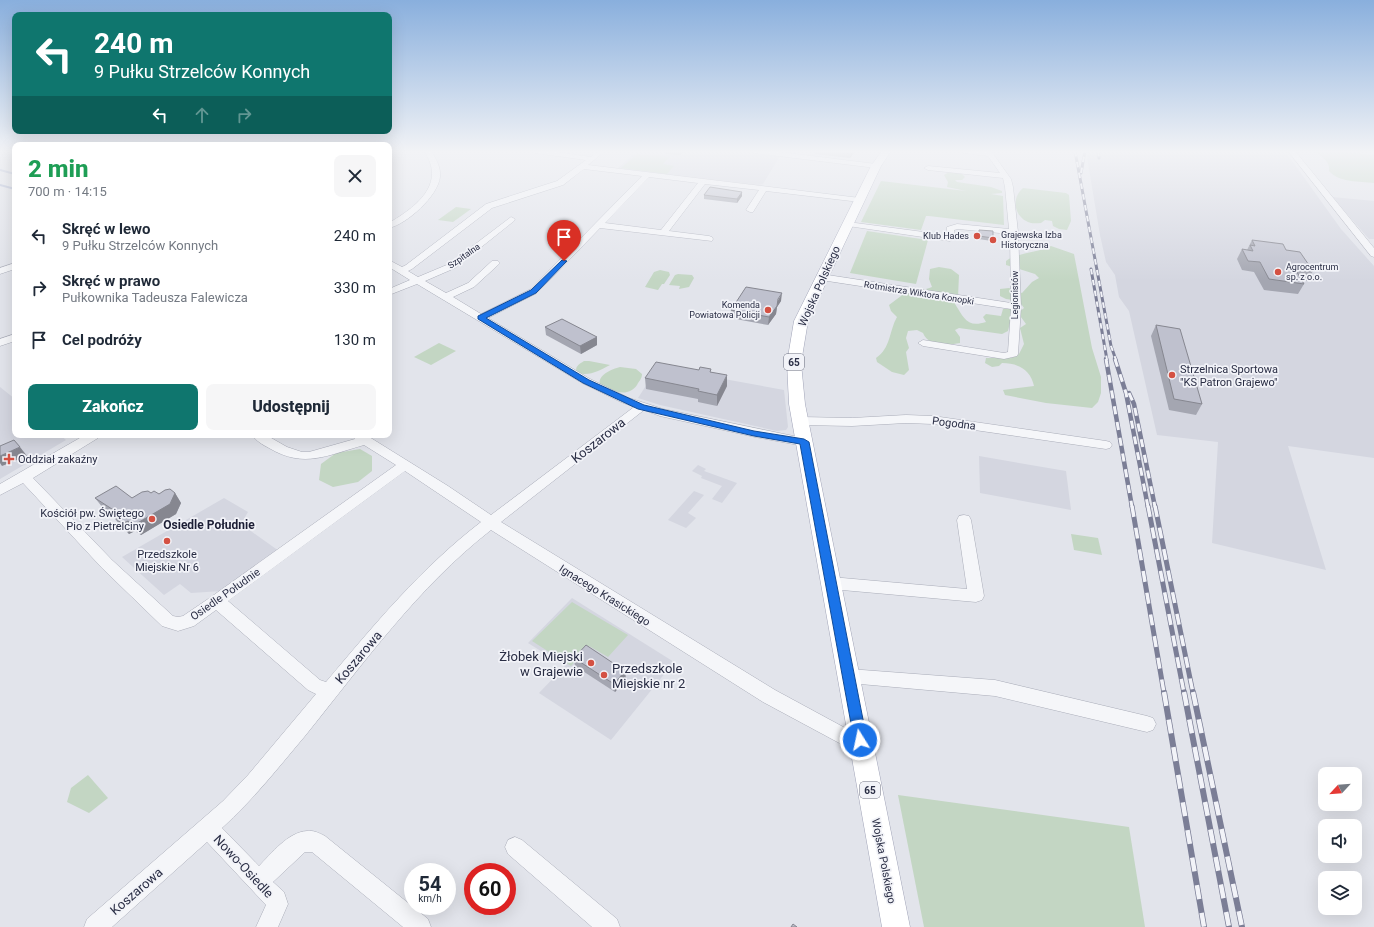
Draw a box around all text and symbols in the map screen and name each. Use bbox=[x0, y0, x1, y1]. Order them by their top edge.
text: 240 m bbox=[94, 27, 173, 60]
icon: left bbox=[28, 28, 80, 80]
text: 9 Pułku Strzelców Konnych bbox=[94, 61, 310, 82]
icon: left bbox=[149, 104, 171, 126]
icon: ahead bbox=[191, 104, 213, 126]
icon: right bbox=[233, 104, 255, 126]
text: 2 min bbox=[28, 155, 89, 183]
button: close bbox=[334, 155, 376, 197]
text: 700 m · 14:15 bbox=[28, 184, 107, 199]
text: Skręć w lewo bbox=[62, 220, 151, 238]
pin bbox=[547, 220, 581, 261]
icon: left bbox=[28, 225, 50, 247]
icon: arrive bbox=[553, 226, 575, 248]
text: 240 m bbox=[334, 227, 376, 245]
place label: Grajewska Izba Historyczna bbox=[1001, 230, 1062, 250]
place label: Klub Hades bbox=[923, 231, 969, 241]
marker: Klub Hades bbox=[972, 231, 982, 241]
marker: Grajewska Izba Historyczna bbox=[988, 235, 998, 245]
text: 9 Pułku Strzelców Konnych bbox=[62, 238, 218, 253]
street label: Szpitalna bbox=[446, 241, 482, 271]
street label: Wojska Polskiego bbox=[796, 244, 843, 328]
place label: Agrocentrum sp. z o.o. bbox=[1286, 262, 1338, 282]
marker: Agrocentrum sp. z o.o. bbox=[1273, 267, 1283, 277]
street label: Legionistów bbox=[1010, 270, 1020, 319]
text: Skręć w prawo bbox=[62, 272, 160, 290]
icon: right bbox=[28, 277, 50, 299]
text: 330 m bbox=[334, 279, 376, 297]
street label: Rotmistrza Wiktora Konopki bbox=[863, 279, 975, 307]
text: Pułkownika Tadeusza Falewicza bbox=[62, 290, 248, 305]
place label: Komenda Powiatowa Policji bbox=[689, 300, 760, 320]
marker: Komenda Powiatowa Policji bbox=[763, 305, 773, 315]
icon: arrive bbox=[28, 329, 50, 351]
text: Cel podróży bbox=[62, 331, 142, 349]
text: 130 m bbox=[334, 331, 376, 349]
road number: 65 bbox=[784, 354, 804, 370]
place label: Strzelnica Sportowa "KS Patron Grajewo" bbox=[1180, 363, 1278, 389]
marker: Strzelnica Sportowa "KS Patron Grajewo" bbox=[1167, 370, 1177, 380]
button: Zakończ bbox=[28, 384, 198, 430]
button: Udostępnij bbox=[206, 384, 376, 430]
street label: Pogodna bbox=[931, 414, 977, 433]
street label: Koszarowa bbox=[568, 415, 628, 466]
marker: Oddział zakaźny bbox=[3, 453, 15, 465]
place label: Oddział zakaźny bbox=[18, 453, 98, 466]
place label: Kościół pw. Świętego Pio z Pietrelciny bbox=[40, 507, 145, 533]
marker: Kościół pw. Świętego Pio z Pietrelciny bbox=[147, 514, 157, 524]
district label: Osiedle Południe bbox=[163, 518, 255, 532]
marker: Przedszkole Miejskie Nr 6 bbox=[162, 536, 172, 546]
place label: Przedszkole Miejskie Nr 6 bbox=[135, 548, 199, 574]
street label: Ignacego Krasickiego bbox=[557, 562, 653, 629]
street label: Osiedle Południe bbox=[188, 565, 263, 623]
street label: Koszarowa bbox=[332, 628, 385, 687]
place label: Żłobek Miejski w Grajewie bbox=[499, 649, 583, 679]
marker: Żłobek Miejski w Grajewie bbox=[586, 658, 596, 668]
place label: Przedszkole Miejskie nr 2 bbox=[612, 661, 685, 691]
marker: Przedszkole Miejskie nr 2 bbox=[599, 670, 609, 680]
position arrow bbox=[839, 719, 881, 761]
north arrow bbox=[1318, 767, 1362, 811]
map controls bbox=[1318, 767, 1362, 915]
road number: 65 bbox=[860, 782, 880, 798]
street label: Wojska Polskiego bbox=[869, 817, 898, 905]
button: sound bbox=[1318, 819, 1362, 863]
street label: Nowo-Osiedle bbox=[211, 832, 277, 901]
speed limit sign: 60 bbox=[464, 863, 516, 915]
street label: Koszarowa bbox=[107, 865, 165, 918]
button: layers bbox=[1318, 871, 1362, 915]
text: 54 bbox=[419, 872, 441, 896]
text: km/h bbox=[418, 893, 442, 904]

